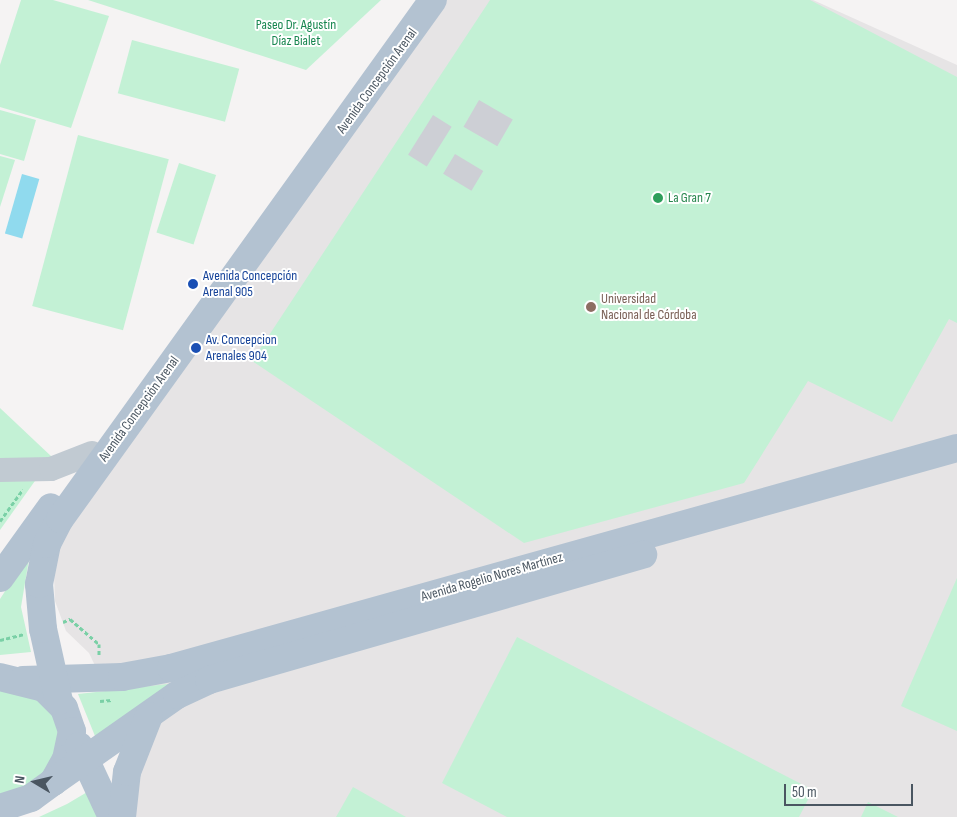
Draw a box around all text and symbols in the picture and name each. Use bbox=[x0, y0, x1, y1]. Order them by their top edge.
park label: Paseo Dr. Agustín Díaz Bialet bbox=[256, 17, 336, 49]
street label: Avenida Concepción Arenal bbox=[333, 25, 421, 137]
place label: La Gran 7 bbox=[668, 190, 711, 206]
marker: La Gran 7 bbox=[652, 192, 664, 204]
place label: Avenida Concepción Arenal 905 bbox=[203, 268, 297, 300]
marker: Avenida Concepción Arenal 905 bbox=[187, 278, 199, 290]
place label: Universidad Nacional de Córdoba bbox=[601, 291, 697, 324]
marker: Universidad Nacional de Córdoba bbox=[585, 301, 597, 313]
place label: Av. Concepcion Arenales 904 bbox=[206, 332, 277, 364]
marker: Av. Concepcion Arenales 904 bbox=[190, 342, 202, 354]
street label: Avenida Concepción Arenal bbox=[95, 353, 183, 465]
street label: Avenida Rogelio Nores Martínez bbox=[419, 549, 565, 605]
north arrow bbox=[10, 757, 60, 807]
scale bar bbox=[787, 774, 916, 806]
text: N bbox=[11, 775, 29, 785]
text: 50 m bbox=[792, 783, 817, 802]

